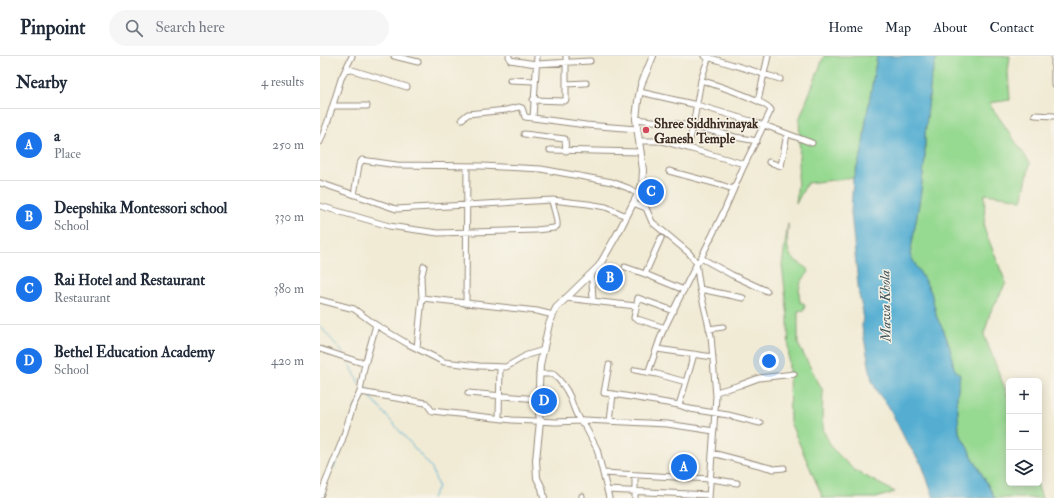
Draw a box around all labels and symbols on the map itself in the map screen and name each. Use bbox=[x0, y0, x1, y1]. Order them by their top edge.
place label: Shree Siddhivinayak Ganesh Temple bbox=[654, 116, 759, 148]
marker: Shree Siddhivinayak Ganesh Temple bbox=[641, 125, 651, 135]
pin: C bbox=[638, 177, 664, 207]
pin: B bbox=[597, 263, 623, 293]
water label: Mawa Khola bbox=[876, 269, 895, 343]
your location bbox=[759, 351, 779, 371]
pin: D bbox=[531, 386, 557, 416]
pin: A bbox=[671, 452, 697, 482]

